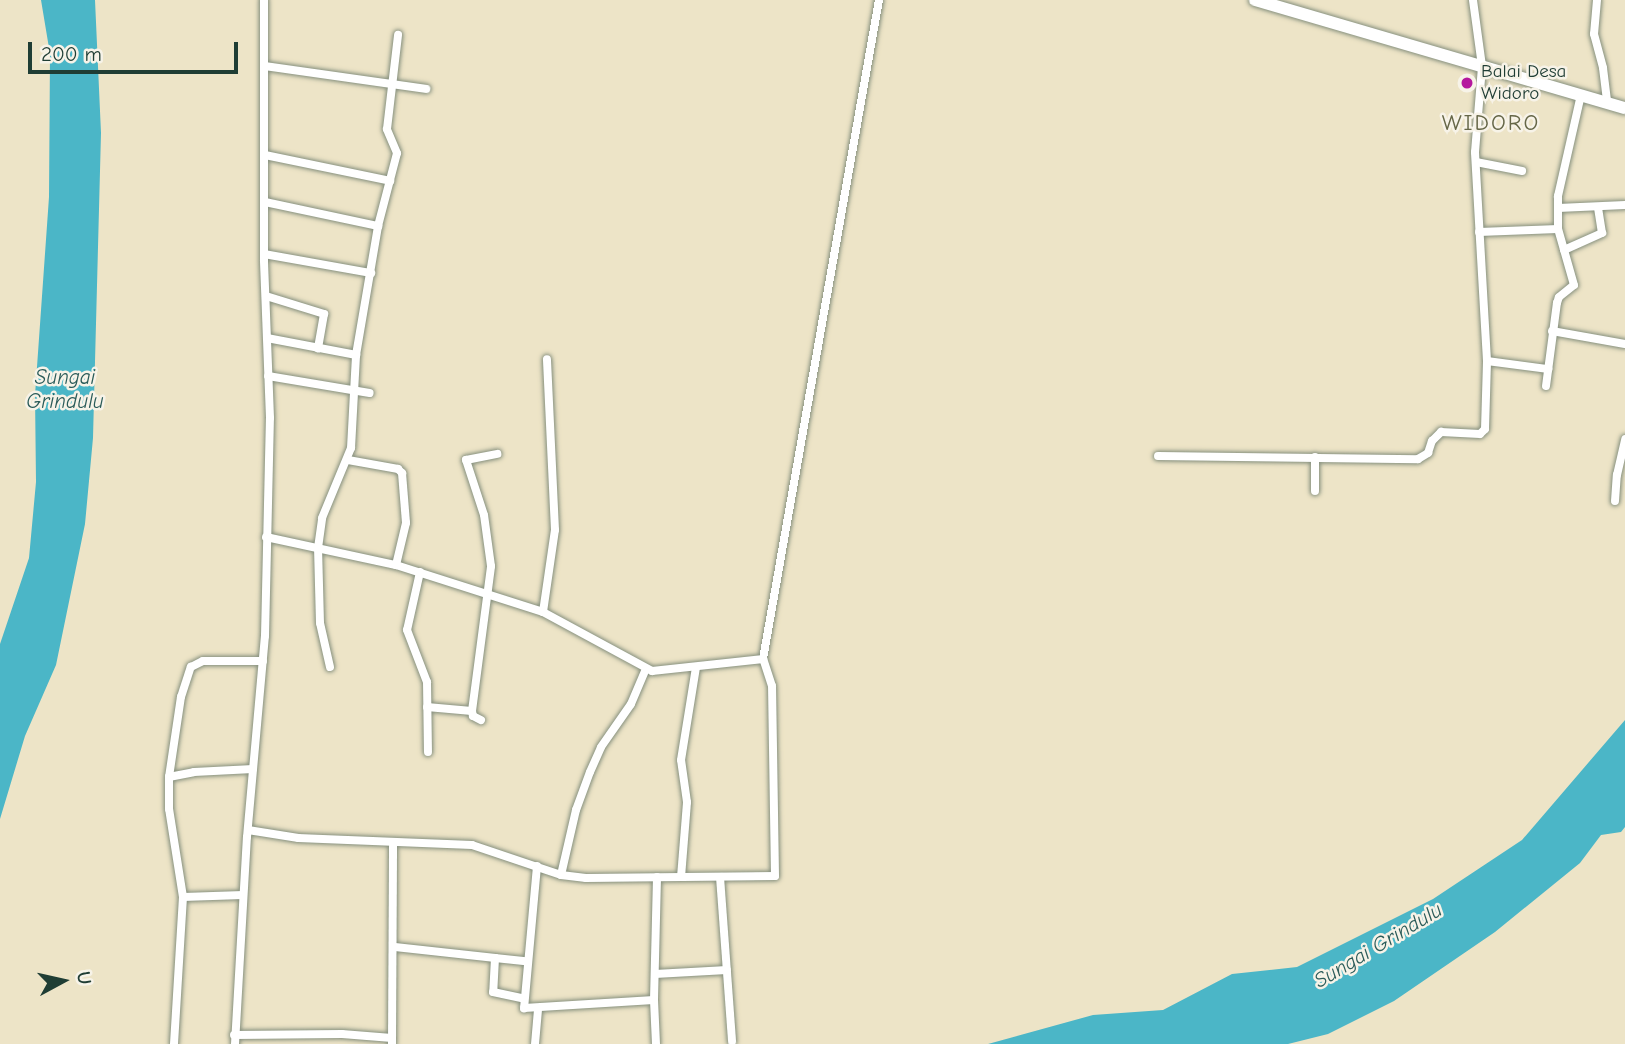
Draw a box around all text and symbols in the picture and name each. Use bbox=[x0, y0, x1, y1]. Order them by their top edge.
scale bar bbox=[32, 28, 242, 72]
text: 200 m bbox=[41, 42, 102, 66]
place label: Balai Desa Widoro bbox=[1481, 61, 1566, 105]
marker: Balai Desa Widoro bbox=[1459, 75, 1475, 91]
district label: WIDORO bbox=[1442, 109, 1540, 137]
water label: Sungai Grindulu bbox=[26, 364, 104, 414]
water label: Sungai Grindulu bbox=[1309, 897, 1447, 993]
north arrow bbox=[28, 946, 98, 1016]
text: U bbox=[72, 970, 96, 986]

